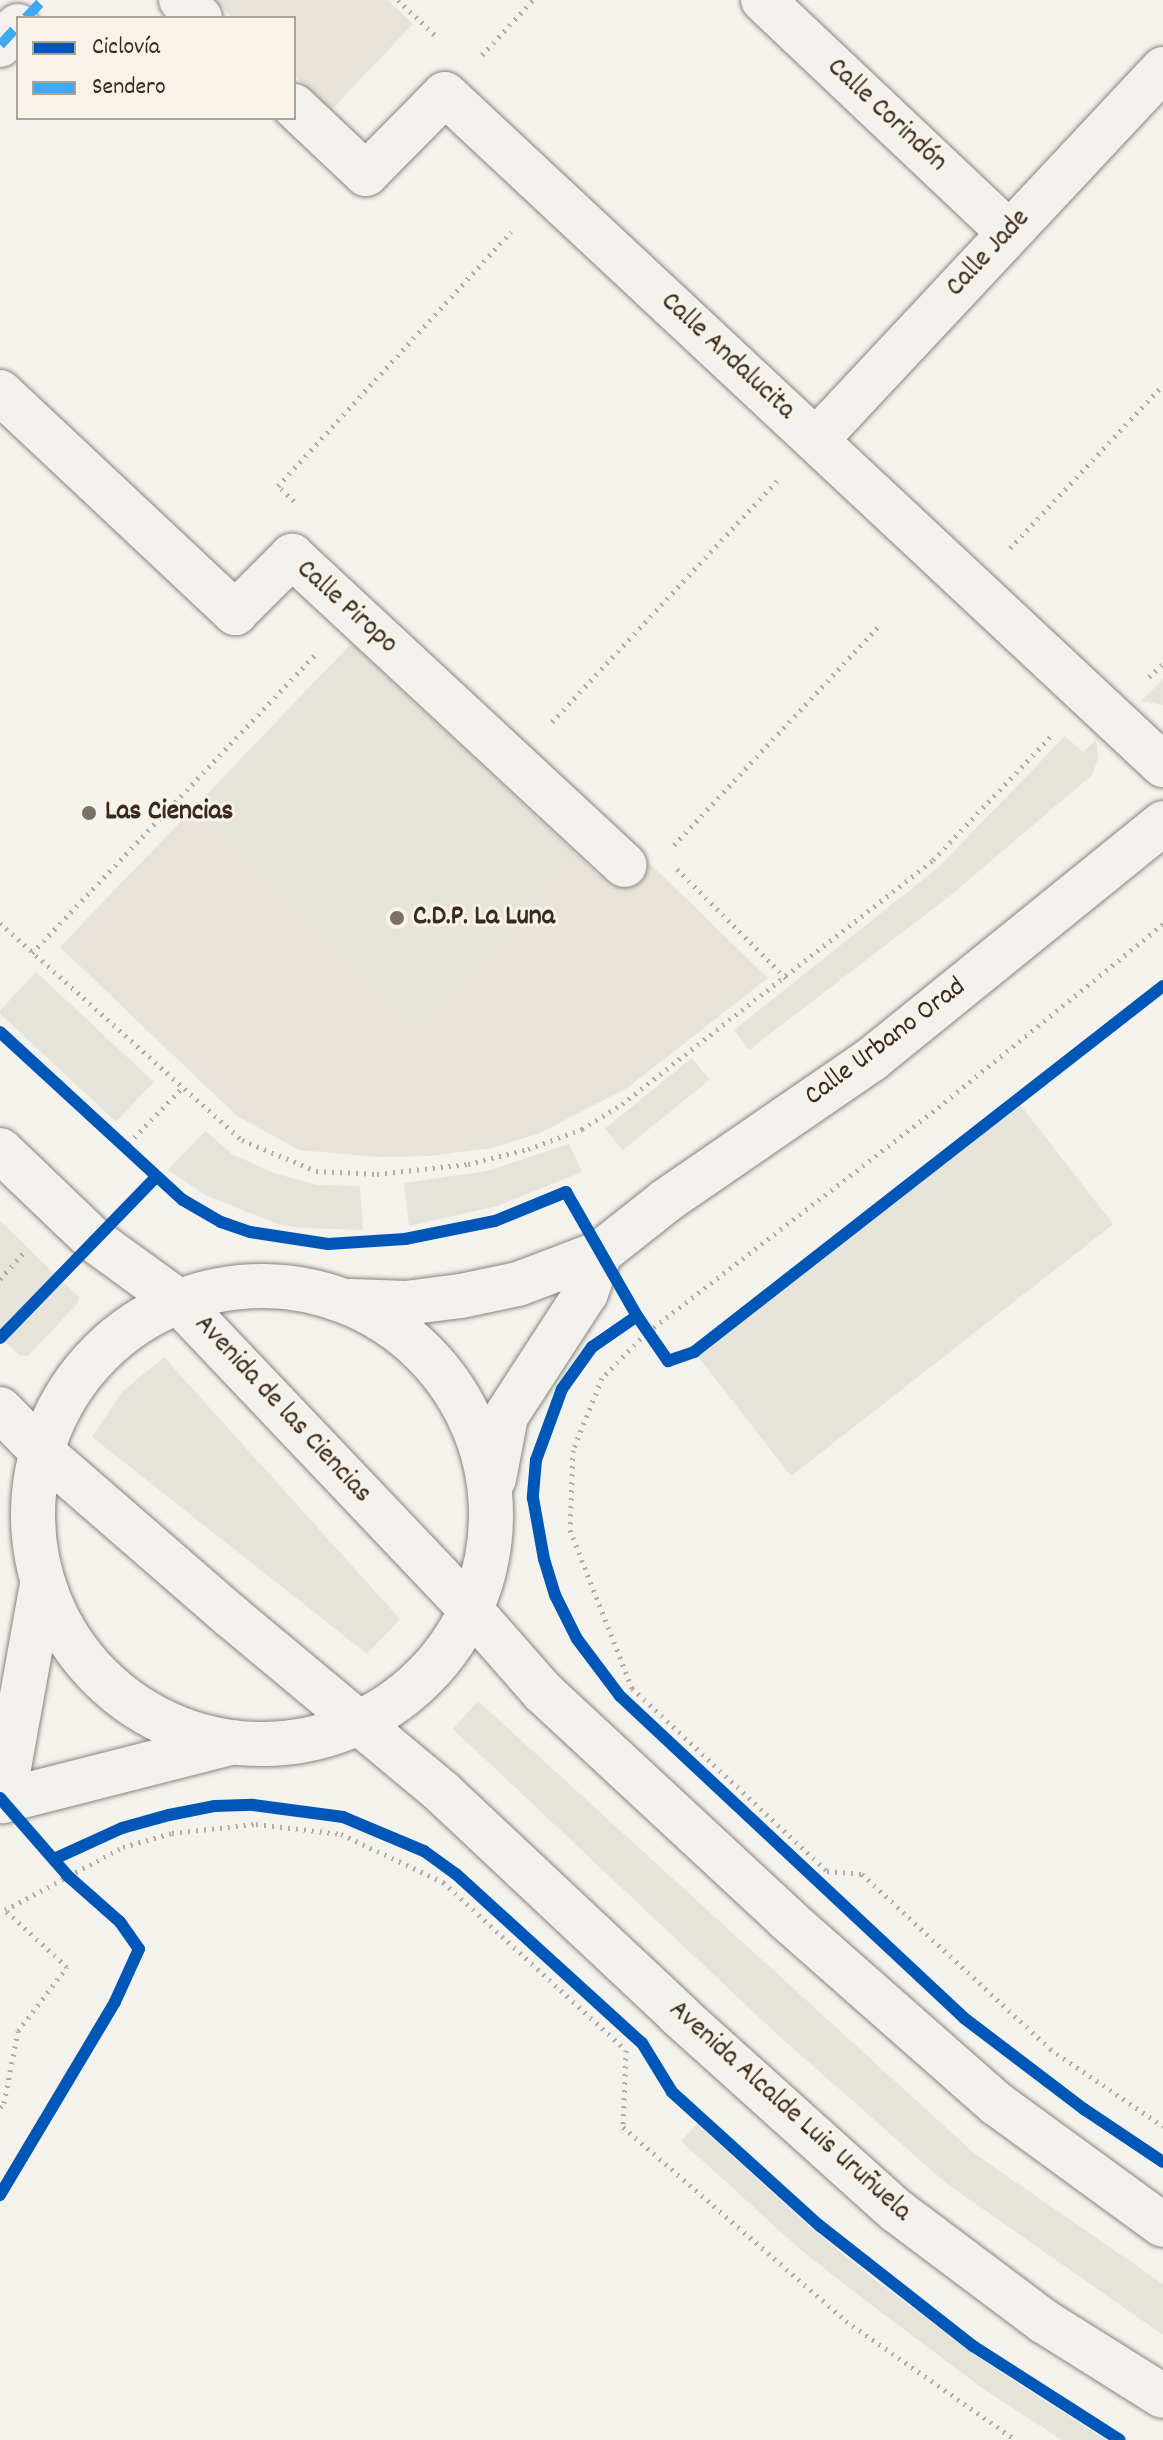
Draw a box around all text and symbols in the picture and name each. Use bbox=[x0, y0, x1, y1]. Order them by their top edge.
legend bbox=[16, 16, 296, 120]
text: Ciclovía bbox=[92, 31, 160, 65]
street label: Calle Corindón bbox=[819, 52, 953, 180]
text: Sendero bbox=[92, 71, 166, 105]
street label: Calle Jade bbox=[940, 203, 1038, 305]
street label: Calle Andalucita bbox=[653, 286, 801, 428]
street label: Calle Piropo bbox=[288, 554, 404, 662]
place label: Las Ciencias bbox=[105, 796, 233, 830]
marker: Las Ciencias bbox=[80, 804, 98, 822]
place label: C.D.P. La Luna bbox=[413, 901, 555, 935]
marker: C.D.P. La Luna bbox=[388, 909, 406, 927]
street label: Calle Urbano Orad bbox=[799, 972, 973, 1114]
street label: Avenida de las Ciencias bbox=[186, 1309, 378, 1511]
street label: Avenida Alcalde Luis Uruñuela bbox=[661, 1994, 917, 2230]

